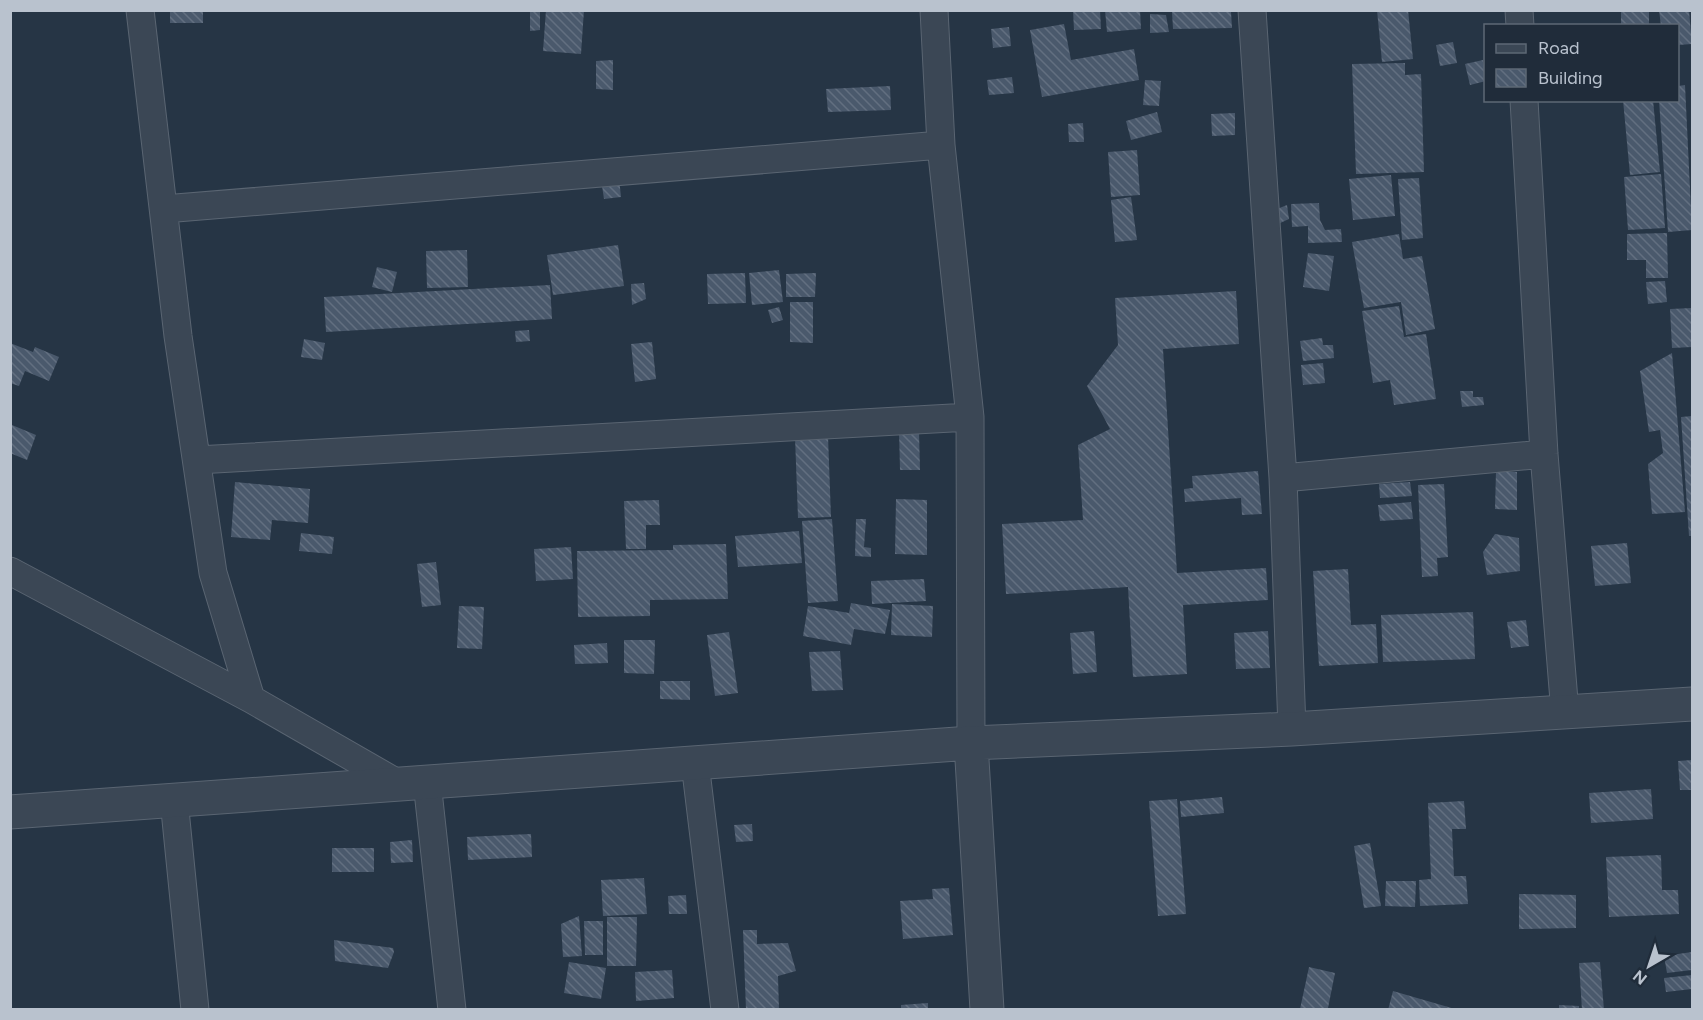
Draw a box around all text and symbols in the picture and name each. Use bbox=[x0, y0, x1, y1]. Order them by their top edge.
legend bbox=[1484, 24, 1679, 102]
text: Road bbox=[1538, 37, 1579, 59]
text: Building bbox=[1538, 67, 1603, 89]
north arrow bbox=[1619, 936, 1679, 996]
text: N bbox=[1629, 966, 1651, 989]

